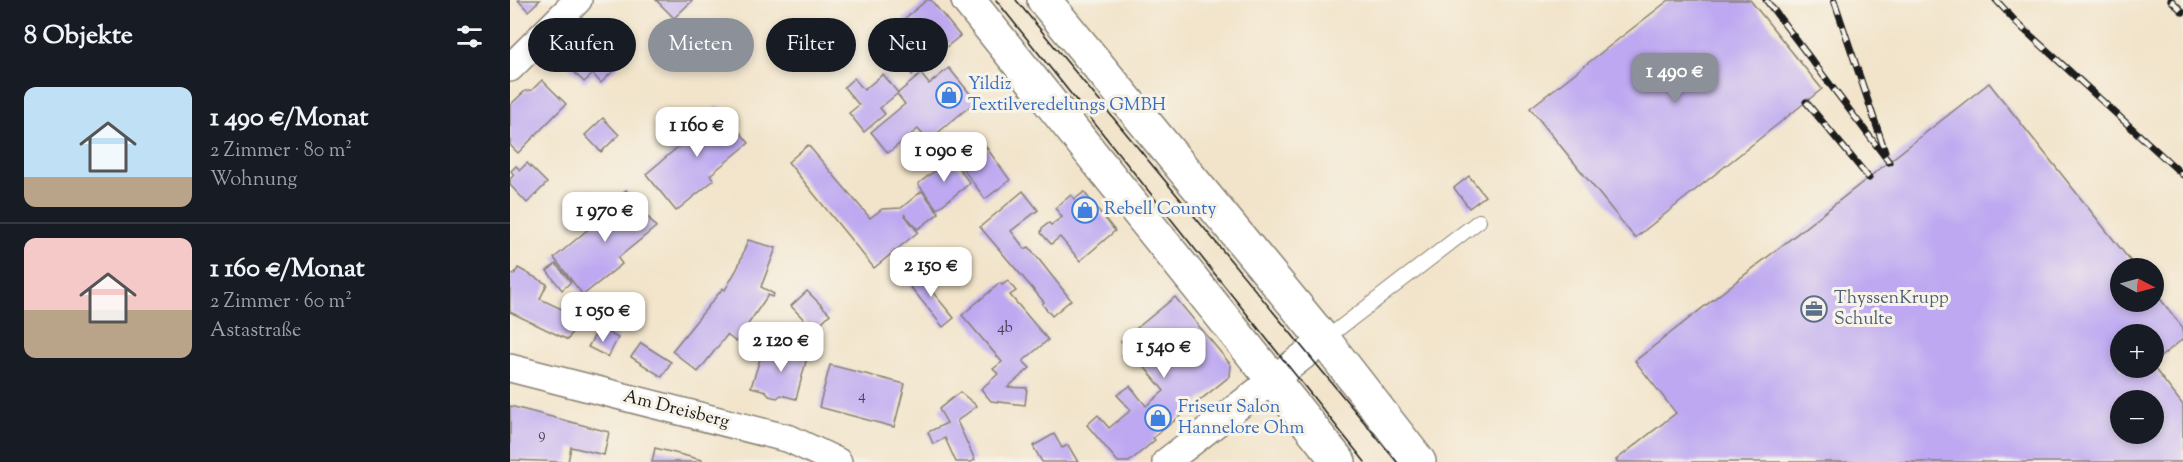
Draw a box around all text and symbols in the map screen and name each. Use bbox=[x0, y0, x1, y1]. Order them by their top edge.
text: 8 Objekte bbox=[24, 18, 133, 55]
chip: Kaufen bbox=[528, 18, 636, 72]
chip: Mieten bbox=[648, 18, 754, 72]
chip: Filter bbox=[766, 18, 856, 72]
chip: Neu bbox=[868, 18, 948, 72]
icon: filters bbox=[453, 20, 486, 53]
pin: 1 490 € bbox=[1620, 53, 1730, 104]
text: 1 490 € bbox=[1646, 58, 1704, 87]
place label: Yildiz Textilveredelungs GMBH bbox=[968, 72, 1166, 119]
shop icon: Yildiz Textilveredelungs GMBH bbox=[934, 80, 964, 110]
text: 1 490 €/Monat bbox=[210, 100, 368, 137]
pin: 1 160 € bbox=[642, 107, 752, 158]
icon: home bbox=[72, 111, 144, 183]
text: 1 160 € bbox=[670, 112, 724, 141]
pin: 1 090 € bbox=[889, 132, 999, 183]
text: 2 Zimmer · 80 m² bbox=[210, 137, 352, 166]
text: 1 090 € bbox=[915, 137, 973, 166]
text: Wohnung bbox=[210, 166, 297, 195]
pin: 1 970 € bbox=[550, 192, 660, 243]
shop icon: Rebell County bbox=[1070, 195, 1100, 225]
text: 1 970 € bbox=[576, 197, 634, 226]
place label: Rebell County bbox=[1104, 197, 1216, 223]
pin: 2 150 € bbox=[876, 247, 986, 298]
text: 1 160 €/Monat bbox=[210, 251, 365, 288]
text: 2 150 € bbox=[904, 252, 958, 281]
north arrow bbox=[2110, 258, 2164, 312]
map controls bbox=[2110, 258, 2164, 444]
icon: home bbox=[72, 262, 144, 334]
place label: ThyssenKrupp Schulte bbox=[1834, 286, 1949, 333]
text: 2 Zimmer · 60 m² bbox=[210, 288, 352, 317]
pin: 1 050 € bbox=[548, 292, 658, 343]
office icon: ThyssenKrupp Schulte bbox=[1799, 294, 1829, 324]
text: 1 050 € bbox=[575, 297, 631, 326]
text: Astastraße bbox=[210, 317, 301, 346]
house number: 4b bbox=[997, 318, 1013, 339]
pin: 2 120 € bbox=[726, 322, 836, 373]
button: + bbox=[2110, 324, 2164, 378]
text: 2 120 € bbox=[753, 327, 809, 356]
pin: 1 540 € bbox=[1109, 328, 1219, 379]
text: 1 540 € bbox=[1137, 333, 1191, 362]
street label: Am Dreisberg bbox=[620, 384, 732, 436]
house number: 4 bbox=[858, 386, 866, 407]
button: − bbox=[2110, 390, 2164, 444]
place label: Friseur Salon Hannelore Ohm bbox=[1178, 395, 1305, 442]
shop icon: Friseur Salon Hannelore Ohm bbox=[1143, 403, 1173, 433]
house number: 9 bbox=[538, 425, 546, 446]

